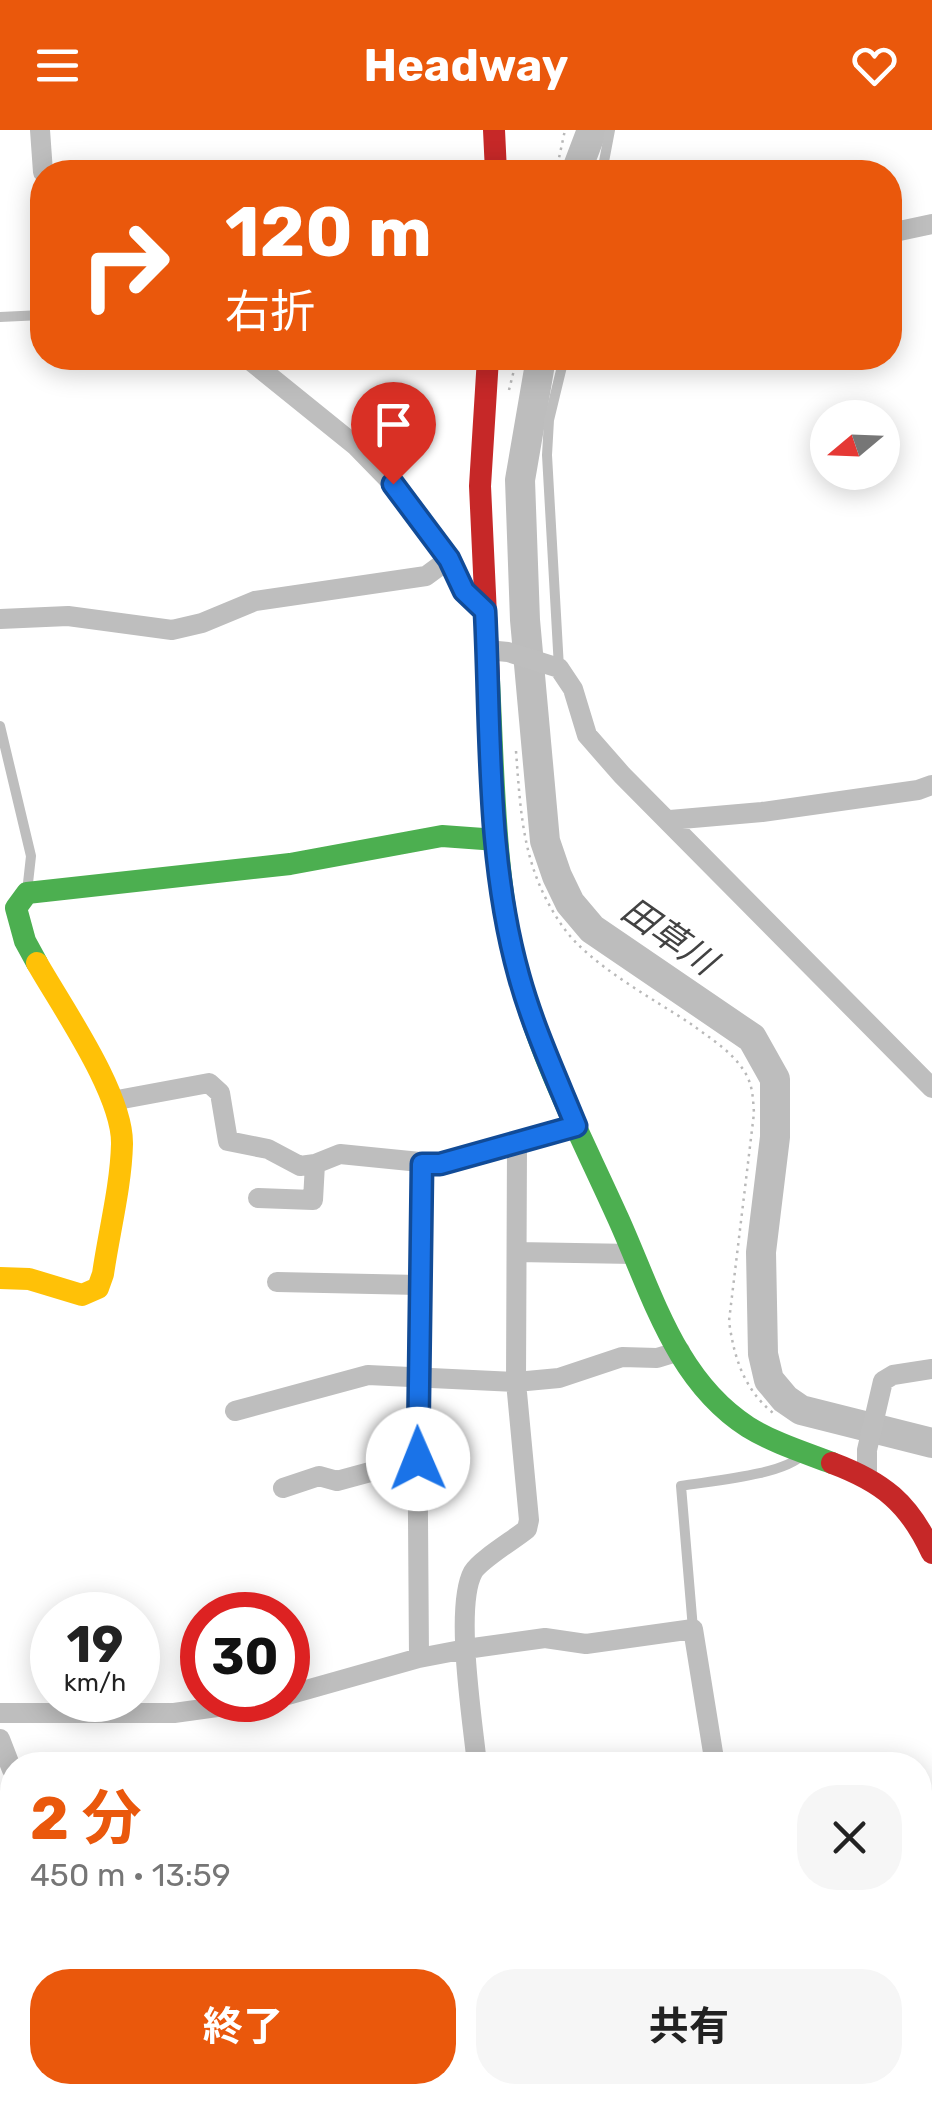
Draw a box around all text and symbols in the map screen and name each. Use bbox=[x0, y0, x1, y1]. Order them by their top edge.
icon: menu bbox=[30, 38, 85, 93]
icon: heart bbox=[847, 38, 902, 93]
text: Headway bbox=[364, 39, 568, 92]
text: 120 m bbox=[225, 191, 432, 274]
icon: right bbox=[60, 200, 190, 330]
text: 右折 bbox=[225, 285, 315, 338]
pin bbox=[351, 382, 436, 485]
icon: arrive bbox=[366, 397, 421, 452]
north arrow bbox=[810, 400, 900, 490]
map controls bbox=[810, 400, 900, 490]
water label: 田草川 bbox=[614, 889, 727, 986]
position arrow bbox=[366, 1407, 470, 1511]
speed limit sign: 30 bbox=[180, 1592, 310, 1722]
text: 19 bbox=[67, 1615, 123, 1675]
text: km/h bbox=[64, 1668, 126, 1697]
text: 2 分 bbox=[30, 1783, 142, 1854]
button: close bbox=[797, 1785, 902, 1890]
text: 450 m · 13:59 bbox=[30, 1856, 231, 1894]
button: 終了 bbox=[30, 1969, 456, 2084]
button: 共有 bbox=[476, 1969, 902, 2084]

